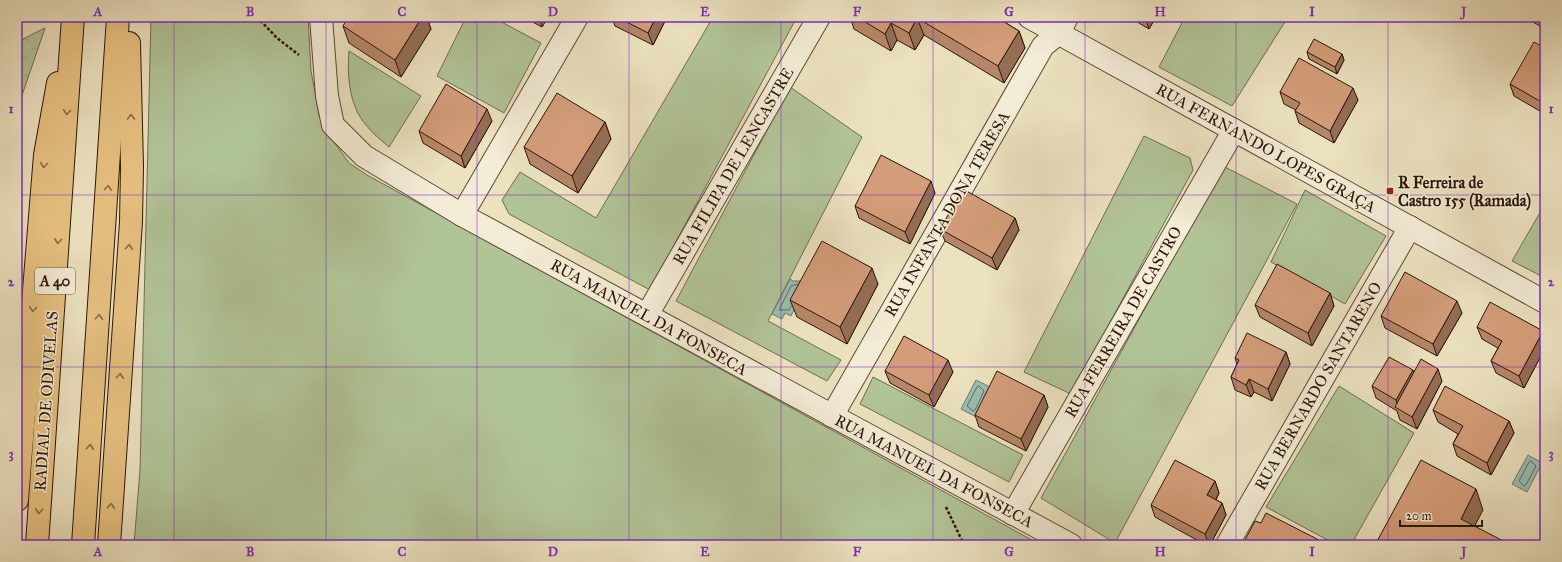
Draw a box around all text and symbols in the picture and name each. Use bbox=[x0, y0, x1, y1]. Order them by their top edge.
text: A bbox=[93, 4, 103, 20]
text: B bbox=[246, 4, 255, 20]
text: C bbox=[398, 4, 407, 20]
text: D bbox=[548, 4, 558, 20]
text: E bbox=[700, 4, 710, 20]
text: F bbox=[853, 4, 862, 20]
text: G bbox=[1004, 4, 1014, 20]
text: H bbox=[1154, 4, 1166, 20]
text: I bbox=[1309, 4, 1315, 20]
text: J bbox=[1459, 4, 1467, 20]
street label: RUA FILIPA DE LENCASTRE bbox=[669, 64, 797, 268]
street label: RUA FERNANDO LOPES GRAÇA bbox=[1153, 79, 1379, 217]
text: 1 bbox=[8, 101, 14, 117]
text: 1 bbox=[1548, 101, 1554, 117]
street label: RUA INFANTA DONA TERESA bbox=[880, 108, 1014, 320]
one-way arrow bbox=[63, 109, 71, 115]
one-way arrow bbox=[127, 114, 135, 120]
one-way arrow bbox=[39, 162, 48, 168]
place label: R Ferreira de Castro 155 (Ramada) bbox=[1398, 173, 1532, 211]
one-way arrow bbox=[103, 185, 112, 191]
marker: R Ferreira de Castro 155 (Ramada) bbox=[1385, 186, 1395, 196]
street label: RUA FERREIRA DE CASTRO bbox=[1060, 223, 1186, 421]
one-way arrow bbox=[53, 238, 62, 245]
one-way arrow bbox=[124, 244, 133, 250]
street label: RUA MANUEL DA FONSECA bbox=[547, 255, 751, 379]
road number: A 40 bbox=[35, 268, 75, 294]
text: 2 bbox=[8, 274, 15, 290]
text: 2 bbox=[1548, 274, 1555, 290]
street label: RUA BERNARDO SANTARENO bbox=[1250, 278, 1386, 494]
one-way arrow bbox=[29, 306, 38, 312]
street label: RADIAL DE ODIVELAS bbox=[30, 310, 62, 492]
one-way arrow bbox=[94, 314, 103, 320]
one-way arrow bbox=[116, 373, 125, 379]
street label: RUA MANUEL DA FONSECA bbox=[832, 410, 1037, 532]
one-way arrow bbox=[85, 444, 94, 450]
text: 3 bbox=[8, 446, 14, 462]
text: 3 bbox=[1548, 446, 1554, 462]
scale bar bbox=[1400, 502, 1482, 528]
one-way arrow bbox=[107, 503, 116, 509]
one-way arrow bbox=[34, 508, 43, 514]
text: 20 m bbox=[1406, 509, 1432, 523]
text: A bbox=[93, 544, 103, 560]
text: B bbox=[246, 544, 255, 560]
text: C bbox=[398, 544, 407, 560]
text: D bbox=[548, 544, 558, 560]
text: E bbox=[700, 544, 710, 560]
text: F bbox=[853, 544, 862, 560]
text: G bbox=[1004, 544, 1014, 560]
text: H bbox=[1154, 544, 1166, 560]
text: I bbox=[1309, 544, 1315, 560]
text: J bbox=[1459, 544, 1467, 560]

